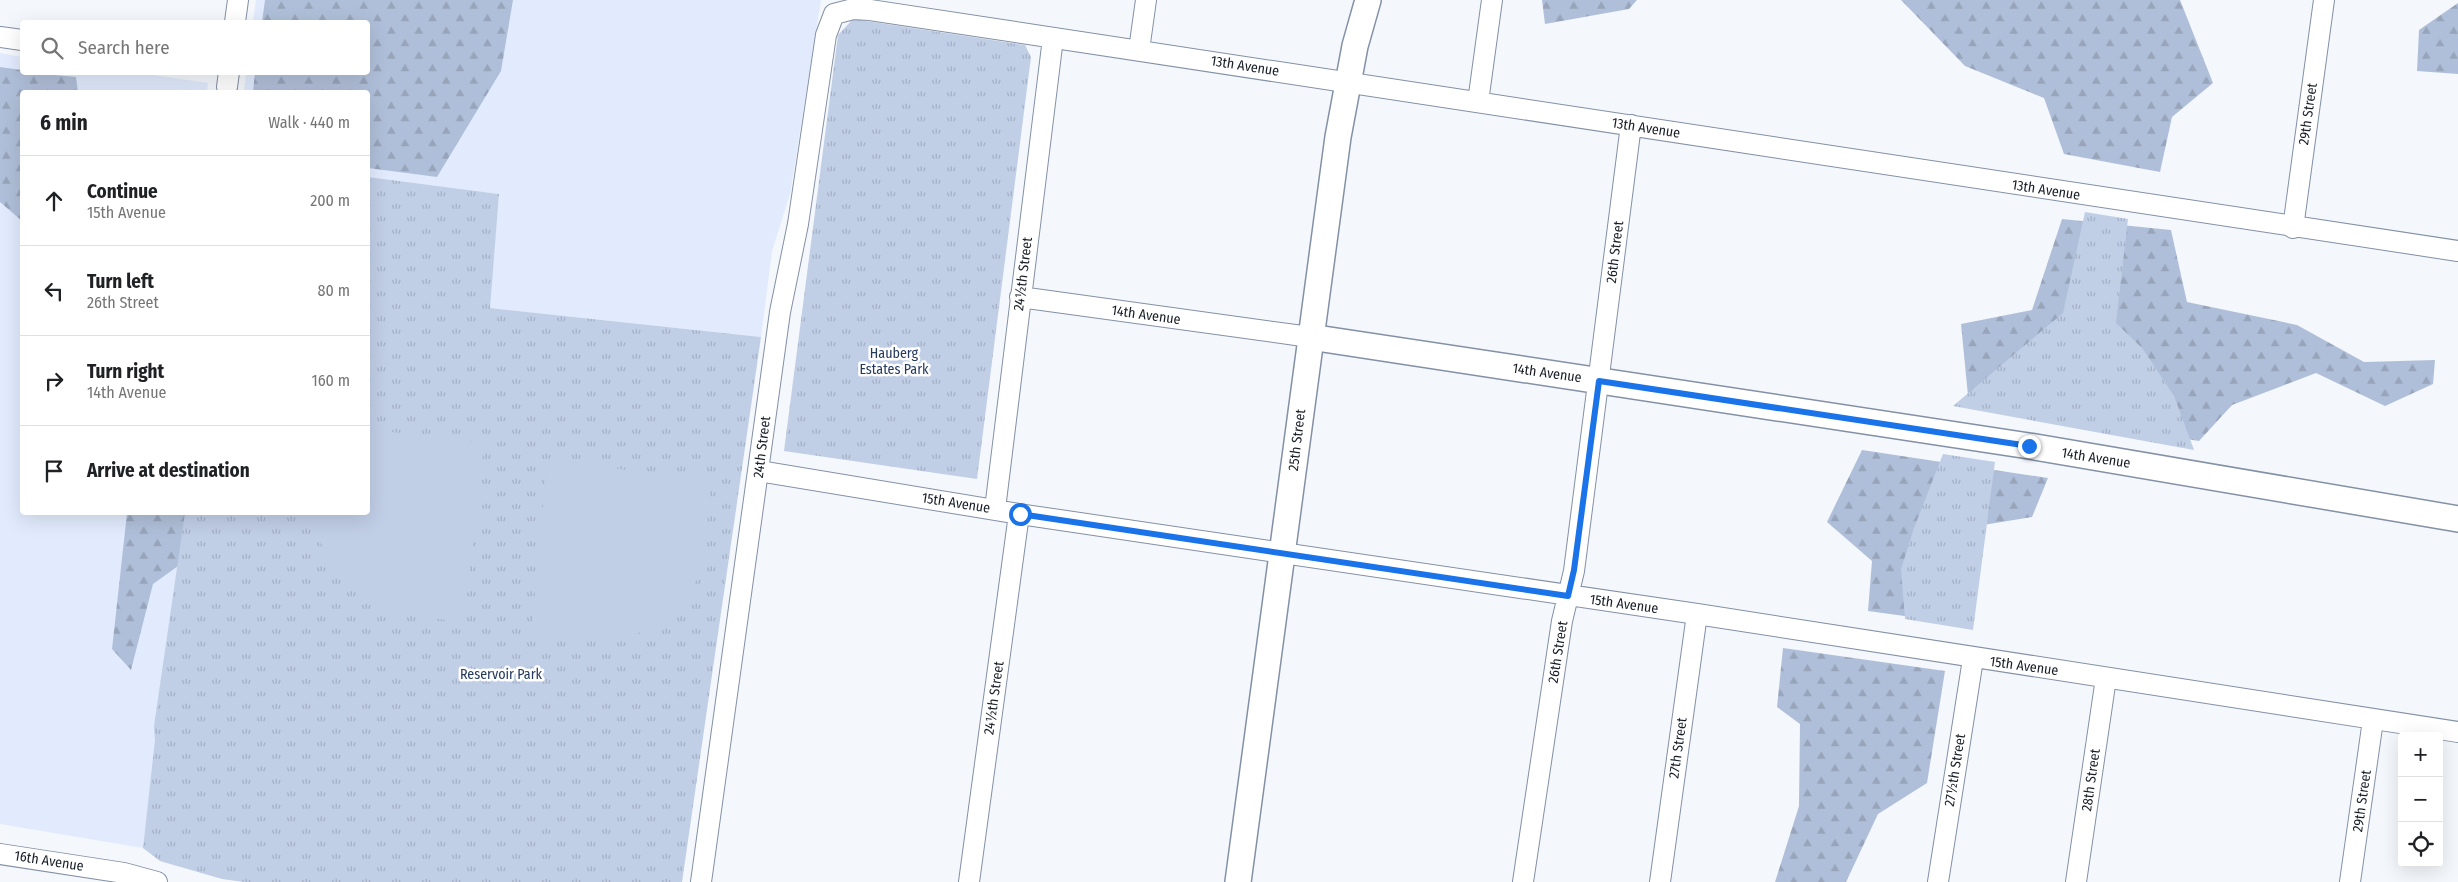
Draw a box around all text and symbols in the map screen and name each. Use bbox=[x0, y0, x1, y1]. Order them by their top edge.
search box bbox=[20, 20, 370, 75]
icon: search bbox=[38, 34, 66, 62]
text: Search here bbox=[78, 36, 170, 59]
street label: 13th Avenue bbox=[1210, 52, 1281, 80]
street label: 29th Street bbox=[2295, 81, 2321, 146]
text: 6 min bbox=[40, 110, 88, 136]
text: Walk · 440 m bbox=[268, 113, 350, 132]
street label: 13th Avenue bbox=[1611, 114, 1682, 142]
street label: 13th Avenue bbox=[2011, 176, 2082, 204]
text: Continue bbox=[87, 180, 158, 203]
icon: ahead bbox=[40, 187, 68, 215]
text: 200 m bbox=[310, 191, 350, 210]
text: 15th Avenue bbox=[87, 203, 166, 222]
street label: 26th Street bbox=[1603, 219, 1627, 284]
street label: 24½th Street bbox=[1010, 236, 1036, 312]
text: Turn left bbox=[87, 270, 154, 293]
icon: left bbox=[40, 277, 68, 305]
text: 80 m bbox=[318, 281, 350, 300]
text: 26th Street bbox=[87, 293, 159, 312]
street label: 14th Avenue bbox=[1110, 302, 1182, 328]
park label: Hauberg Estates Park bbox=[859, 345, 929, 378]
text: Turn right bbox=[87, 360, 164, 383]
street label: 14th Avenue bbox=[1511, 360, 1583, 386]
icon: right bbox=[40, 367, 68, 395]
text: 160 m bbox=[311, 371, 350, 390]
text: 14th Avenue bbox=[87, 383, 167, 402]
street label: 25th Street bbox=[1285, 408, 1309, 472]
street label: 24th Street bbox=[750, 415, 774, 479]
route end bbox=[2018, 435, 2041, 458]
street label: 14th Avenue bbox=[2060, 444, 2132, 472]
icon: arrive bbox=[40, 457, 68, 485]
text: Arrive at destination bbox=[87, 459, 250, 482]
street label: 15th Avenue bbox=[921, 489, 992, 517]
route start bbox=[1009, 503, 1032, 526]
street label: 15th Avenue bbox=[1589, 591, 1659, 617]
street label: 26th Street bbox=[1545, 619, 1571, 684]
street label: 15th Avenue bbox=[1989, 653, 2059, 679]
street label: 24½th Street bbox=[980, 660, 1008, 736]
park label: Reservoir Park bbox=[460, 666, 543, 683]
street label: 27th Street bbox=[1665, 716, 1691, 780]
street label: 27½th Street bbox=[1941, 732, 1969, 808]
map controls bbox=[2398, 732, 2443, 867]
button: + bbox=[2398, 732, 2443, 777]
street label: 28th Street bbox=[2078, 747, 2104, 812]
street label: 29th Street bbox=[2349, 768, 2375, 833]
button: − bbox=[2398, 777, 2443, 822]
button: locate bbox=[2398, 822, 2443, 867]
street label: 16th Avenue bbox=[13, 847, 85, 875]

